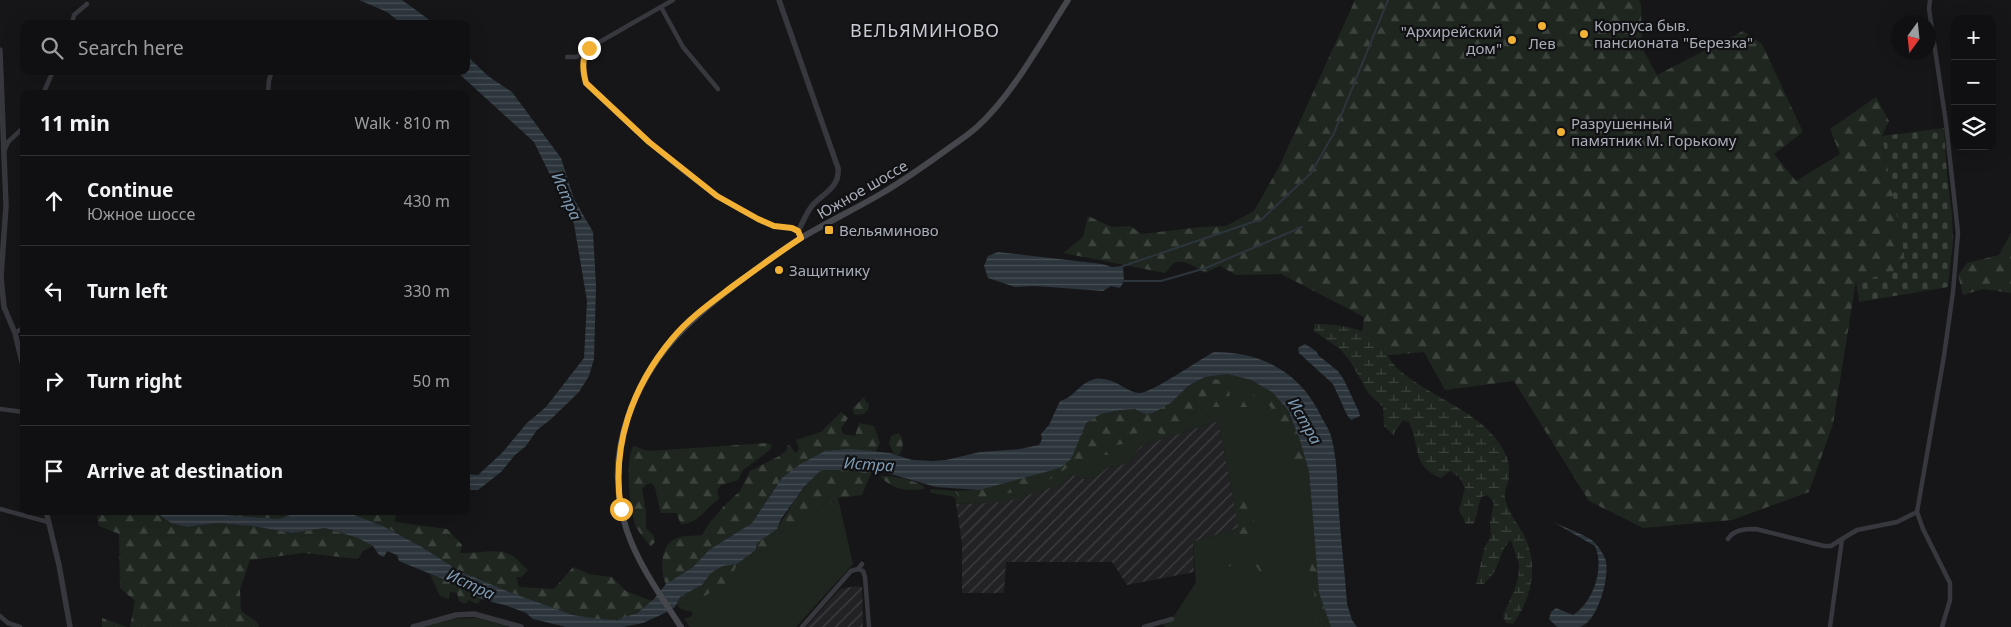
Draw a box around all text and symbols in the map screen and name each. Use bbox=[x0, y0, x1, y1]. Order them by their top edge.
place label: Корпуса быв. пансионата "Березка" bbox=[1594, 15, 1753, 52]
north arrow bbox=[1891, 15, 1936, 60]
map controls bbox=[1951, 15, 1996, 150]
button: + bbox=[1951, 15, 1996, 60]
district label: ВЕЛЬЯМИНОВО bbox=[850, 18, 1000, 42]
search box bbox=[20, 20, 470, 75]
marker: Лев bbox=[1536, 20, 1548, 32]
place label: "Архирейский дом" bbox=[1401, 21, 1502, 58]
marker: Корпуса быв. пансионата "Березка" bbox=[1578, 28, 1590, 40]
place label: Лев bbox=[1528, 33, 1556, 53]
icon: search bbox=[38, 34, 66, 62]
marker: "Архирейский дом" bbox=[1506, 34, 1518, 46]
text: Search here bbox=[78, 35, 184, 61]
route end bbox=[578, 37, 601, 60]
button: − bbox=[1951, 60, 1996, 105]
button: layers bbox=[1951, 105, 1996, 150]
text: 11 min bbox=[40, 109, 110, 137]
text: Walk · 810 m bbox=[355, 112, 450, 134]
place label: Разрушенный памятник М. Горькому bbox=[1571, 113, 1737, 150]
marker: Разрушенный памятник М. Горькому bbox=[1555, 126, 1567, 138]
street label: Южное шоссе bbox=[813, 155, 911, 223]
water label: Истра bbox=[547, 168, 587, 224]
text: Continue bbox=[87, 177, 173, 203]
icon: ahead bbox=[40, 187, 68, 215]
text: 430 m bbox=[403, 190, 450, 212]
text: Южное шоссе bbox=[87, 203, 195, 225]
place label: Вельяминово bbox=[839, 220, 939, 240]
marker: Вельяминово bbox=[823, 224, 835, 236]
place label: Защитнику bbox=[789, 260, 870, 280]
marker: Защитнику bbox=[773, 264, 785, 276]
icon: left bbox=[40, 277, 68, 305]
text: Turn left bbox=[87, 278, 168, 304]
text: 330 m bbox=[403, 280, 450, 302]
icon: right bbox=[40, 367, 68, 395]
text: Turn right bbox=[87, 368, 182, 394]
text: 50 m bbox=[413, 370, 450, 392]
water label: Истра bbox=[1283, 394, 1327, 448]
water label: Истра bbox=[843, 451, 895, 477]
icon: arrive bbox=[40, 457, 68, 485]
text: Arrive at destination bbox=[87, 458, 283, 484]
route start bbox=[610, 498, 633, 521]
water label: Истра bbox=[443, 563, 499, 605]

